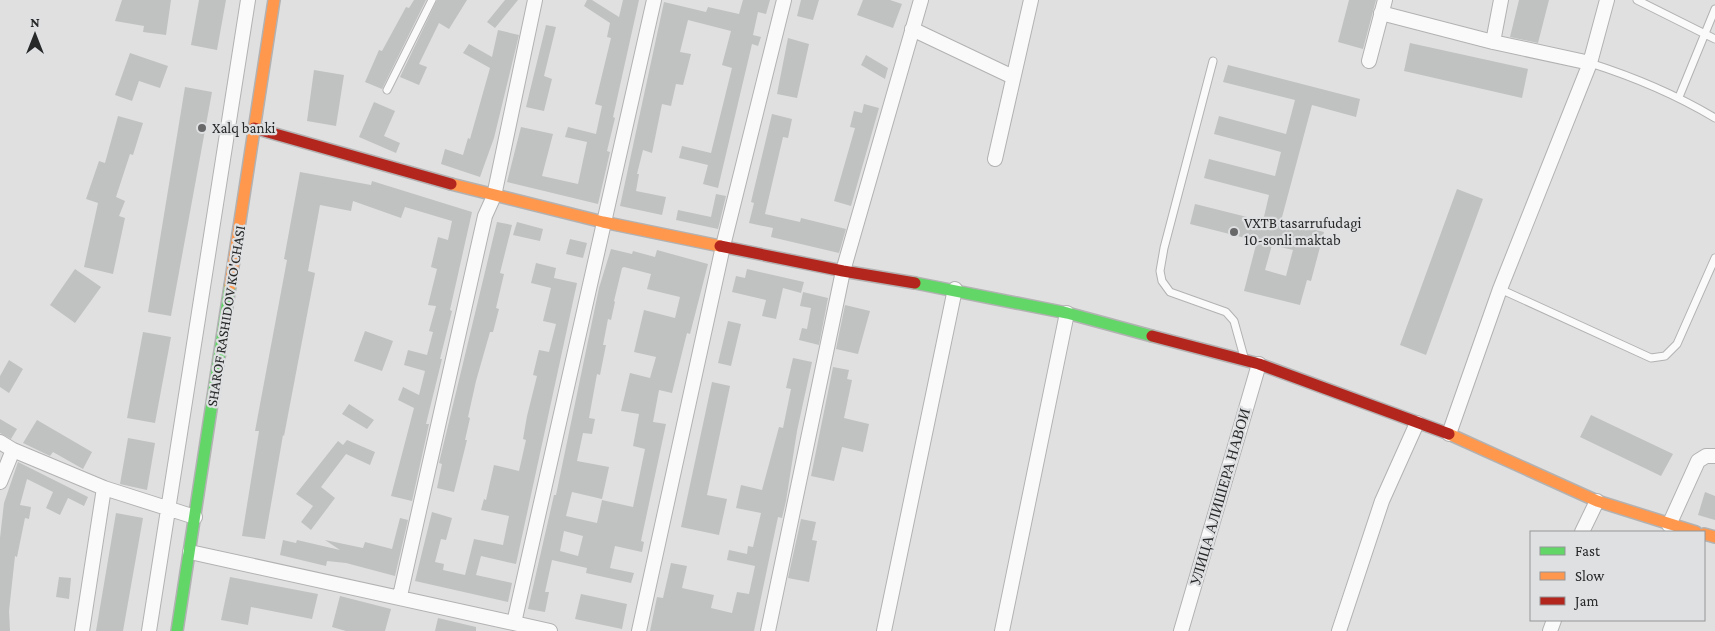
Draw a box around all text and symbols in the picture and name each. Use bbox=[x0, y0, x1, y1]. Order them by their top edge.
north arrow bbox=[10, 10, 60, 60]
text: N bbox=[30, 14, 40, 30]
place label: Xalq banki bbox=[212, 120, 276, 137]
marker: Xalq banki bbox=[196, 122, 208, 134]
place label: VXTB tasarrufudagi 10-sonli maktab bbox=[1244, 215, 1361, 248]
street label: SHAROF RASHIDOV KO'CHASI bbox=[204, 224, 248, 408]
marker: VXTB tasarrufudagi 10-sonli maktab bbox=[1228, 226, 1240, 238]
street label: УЛИЦА АЛИШЕРА НАВОИ bbox=[1187, 406, 1253, 588]
legend bbox=[1530, 531, 1705, 621]
text: Fast bbox=[1575, 543, 1601, 559]
text: Slow bbox=[1575, 568, 1605, 584]
text: Jam bbox=[1573, 593, 1598, 610]

